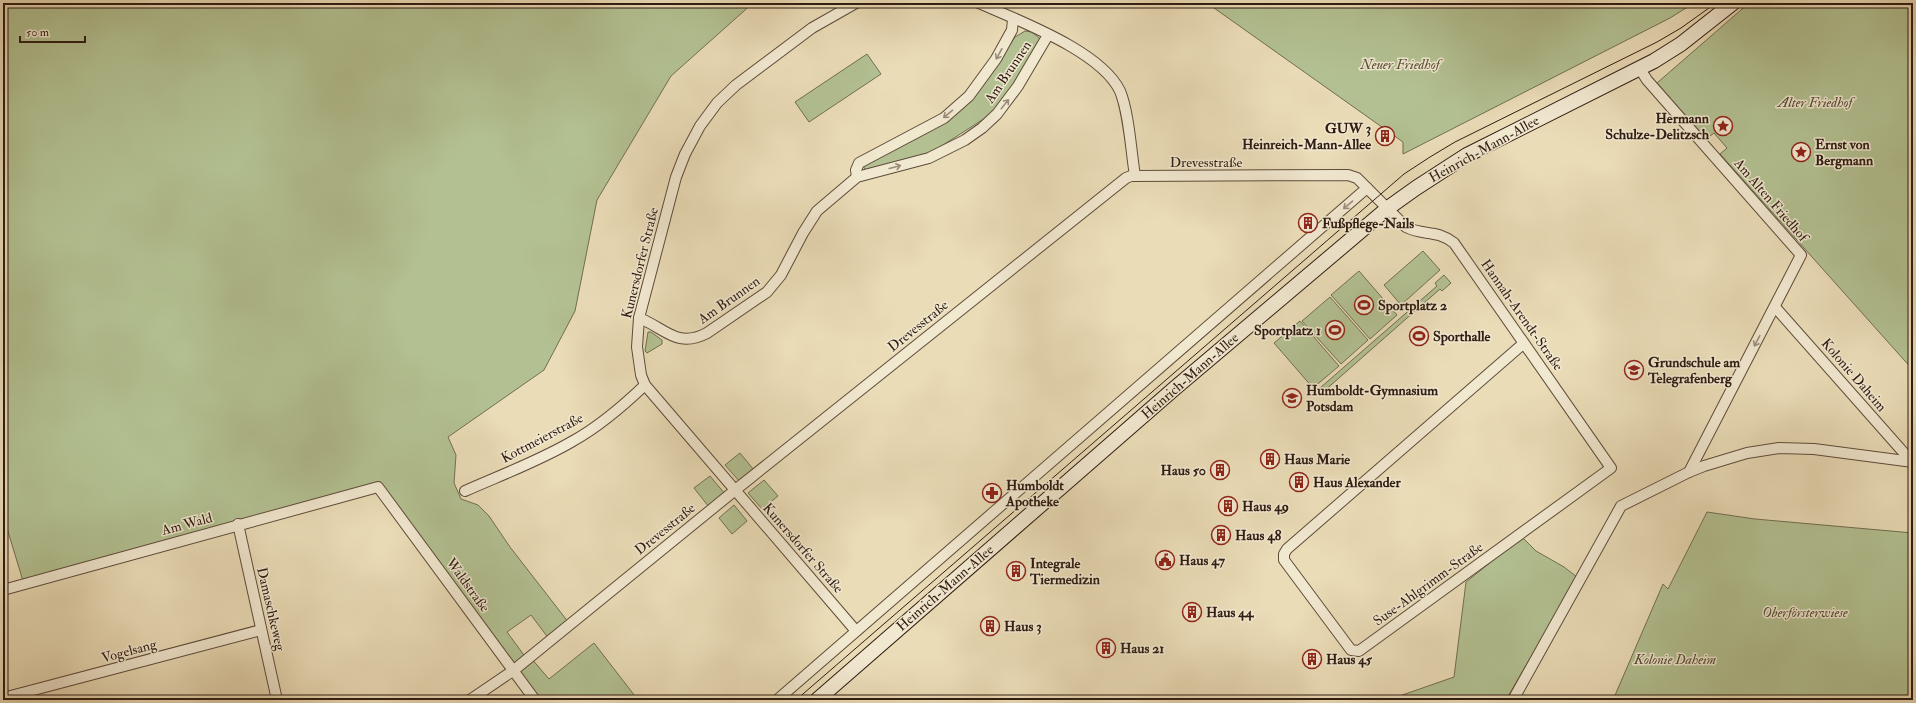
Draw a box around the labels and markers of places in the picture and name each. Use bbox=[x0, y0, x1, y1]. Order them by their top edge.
place label: Hermann Schulze-Delitzsch bbox=[1605, 110, 1710, 143]
place icon: Hermann Schulze-Delitzsch bbox=[1712, 115, 1734, 137]
place label: GUW 3 Heinreich-Mann-Allee bbox=[1242, 120, 1371, 153]
building icon: GUW 3 Heinreich-Mann-Allee bbox=[1374, 125, 1396, 147]
place label: Ernst von Bergmann bbox=[1815, 136, 1874, 170]
place icon: Ernst von Bergmann bbox=[1790, 141, 1812, 163]
building icon: Fußpflege-Nails bbox=[1297, 212, 1319, 234]
place label: Fußpflege-Nails bbox=[1322, 215, 1414, 233]
sports icon: Sportplatz 2 bbox=[1353, 294, 1375, 316]
place label: Sportplatz 2 bbox=[1378, 297, 1447, 315]
sports icon: Sportplatz 1 bbox=[1324, 319, 1346, 341]
place label: Sportplatz 1 bbox=[1254, 322, 1321, 340]
sports icon: Sporthalle bbox=[1408, 325, 1430, 347]
place label: Sporthalle bbox=[1433, 328, 1491, 346]
place label: Grundschule am Telegrafenberg bbox=[1647, 354, 1740, 388]
school or university icon: Grundschule am Telegrafenberg bbox=[1623, 359, 1645, 381]
place label: Humboldt-Gymnasium Potsdam bbox=[1306, 382, 1438, 415]
school or university icon: Humboldt-Gymnasium Potsdam bbox=[1281, 387, 1303, 409]
building icon: Haus Marie bbox=[1259, 448, 1281, 470]
place label: Haus Marie bbox=[1284, 451, 1350, 468]
building icon: Haus 50 bbox=[1209, 459, 1231, 481]
place label: Haus 50 bbox=[1161, 462, 1206, 479]
building icon: Haus Alexander bbox=[1288, 471, 1310, 493]
place label: Haus Alexander bbox=[1313, 474, 1401, 491]
place label: Humboldt Apotheke bbox=[1005, 477, 1064, 511]
pharmacy icon: Humboldt Apotheke bbox=[981, 482, 1003, 504]
building icon: Haus 49 bbox=[1217, 495, 1239, 517]
place label: Haus 49 bbox=[1242, 498, 1289, 515]
building icon: Haus 48 bbox=[1210, 524, 1232, 546]
place label: Haus 48 bbox=[1235, 527, 1282, 544]
public building icon: Haus 47 bbox=[1154, 549, 1176, 571]
place label: Haus 47 bbox=[1179, 552, 1225, 569]
place label: Integrale Tiermedizin bbox=[1029, 555, 1101, 588]
building icon: Integrale Tiermedizin bbox=[1005, 560, 1027, 582]
building icon: Haus 44 bbox=[1181, 601, 1203, 623]
place label: Haus 44 bbox=[1206, 604, 1255, 621]
building icon: Haus 3 bbox=[979, 615, 1001, 637]
place label: Haus 3 bbox=[1004, 618, 1042, 635]
building icon: Haus 21 bbox=[1095, 637, 1117, 659]
place label: Haus 21 bbox=[1120, 640, 1164, 657]
building icon: Haus 45 bbox=[1301, 648, 1323, 670]
place label: Haus 45 bbox=[1326, 651, 1373, 668]

